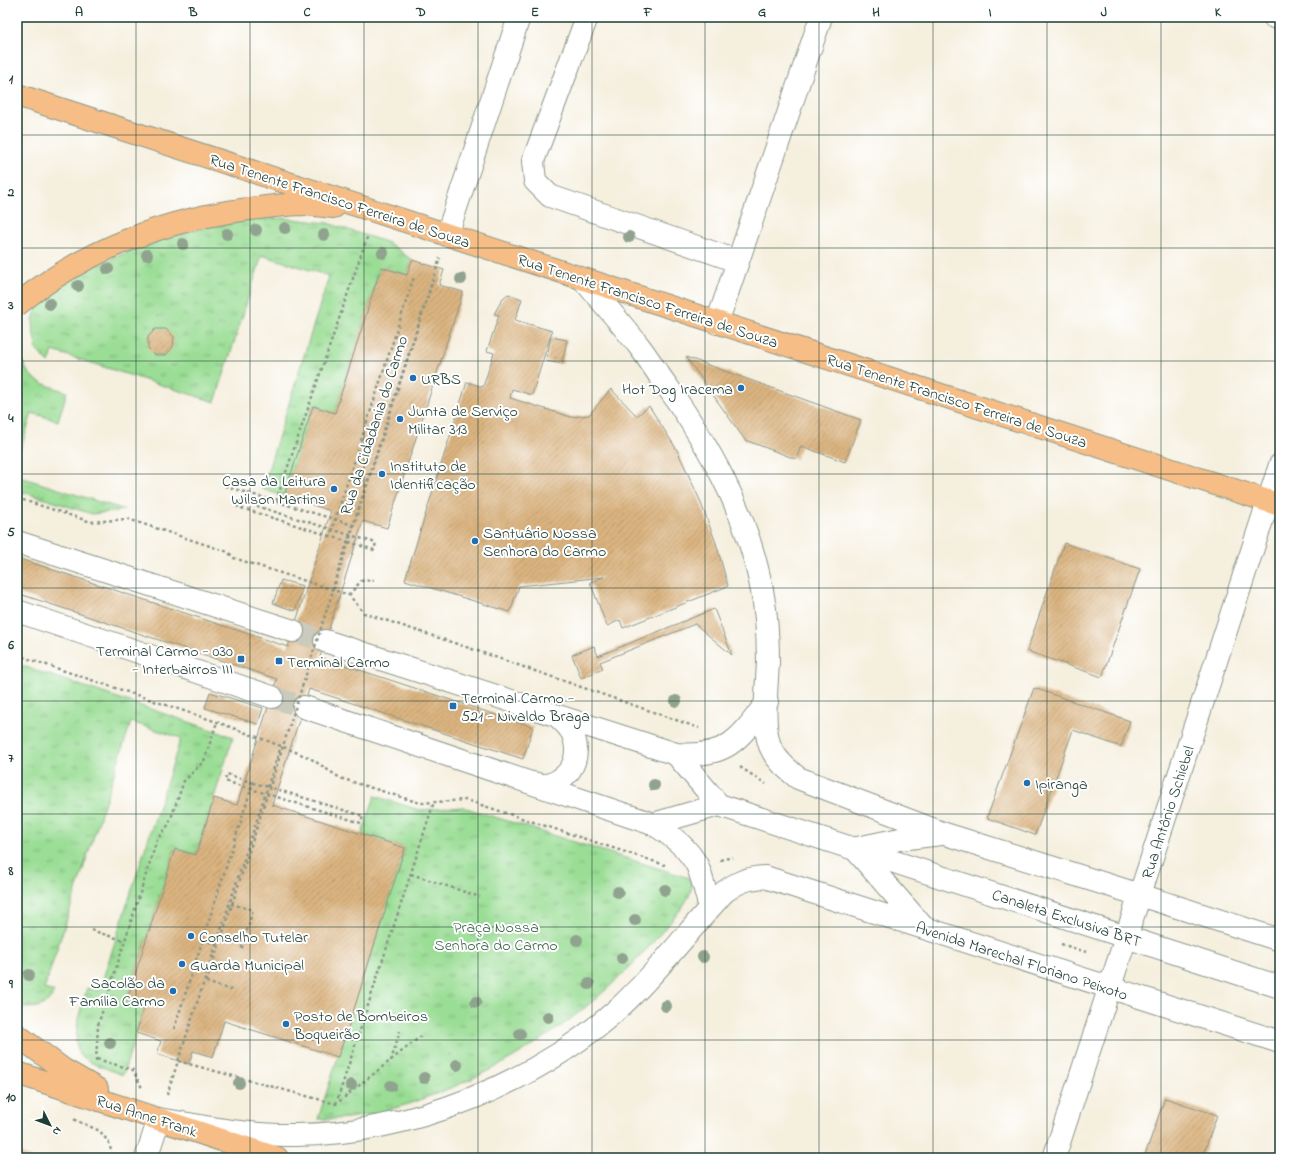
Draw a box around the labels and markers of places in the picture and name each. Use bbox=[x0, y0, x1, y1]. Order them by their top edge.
place label: URBS bbox=[421, 368, 461, 392]
marker: URBS bbox=[408, 373, 418, 383]
place label: Hot Dog Iracema bbox=[622, 378, 733, 402]
marker: Hot Dog Iracema bbox=[736, 383, 746, 393]
place label: Junta de Serviço Militar 313 bbox=[408, 400, 518, 442]
marker: Junta de Serviço Militar 313 bbox=[395, 414, 405, 424]
place label: Instituto de Identificação bbox=[390, 455, 476, 497]
marker: Instituto de Identificação bbox=[377, 469, 387, 479]
place label: Casa da Leitura Wilson Martins bbox=[222, 470, 326, 512]
marker: Casa da Leitura Wilson Martins bbox=[329, 484, 339, 494]
place label: Santuário Nossa Senhora do Carmo bbox=[483, 522, 606, 564]
marker: Santuário Nossa Senhora do Carmo bbox=[470, 536, 480, 546]
place label: Terminal Carmo - 030 - Interbairros III bbox=[96, 640, 233, 682]
place label: Terminal Carmo bbox=[287, 651, 390, 675]
marker: Terminal Carmo - 030 - Interbairros III bbox=[236, 654, 246, 664]
marker: Terminal Carmo bbox=[274, 656, 284, 666]
place label: Terminal Carmo - 521 - Nivaldo Braga bbox=[461, 687, 590, 729]
marker: Terminal Carmo - 521 - Nivaldo Braga bbox=[448, 701, 458, 711]
place label: Ipiranga bbox=[1035, 773, 1088, 797]
marker: Ipiranga bbox=[1022, 778, 1032, 788]
place label: Conselho Tutelar bbox=[199, 926, 308, 950]
marker: Conselho Tutelar bbox=[186, 931, 196, 941]
place label: Guarda Municipal bbox=[190, 954, 304, 978]
marker: Guarda Municipal bbox=[177, 959, 187, 969]
place label: Sacolão da Família Carmo bbox=[68, 972, 165, 1014]
marker: Sacolão da Família Carmo bbox=[168, 986, 178, 996]
place label: Posto de Bombeiros Boqueirão bbox=[293, 1005, 428, 1047]
marker: Posto de Bombeiros Boqueirão bbox=[281, 1019, 291, 1029]

